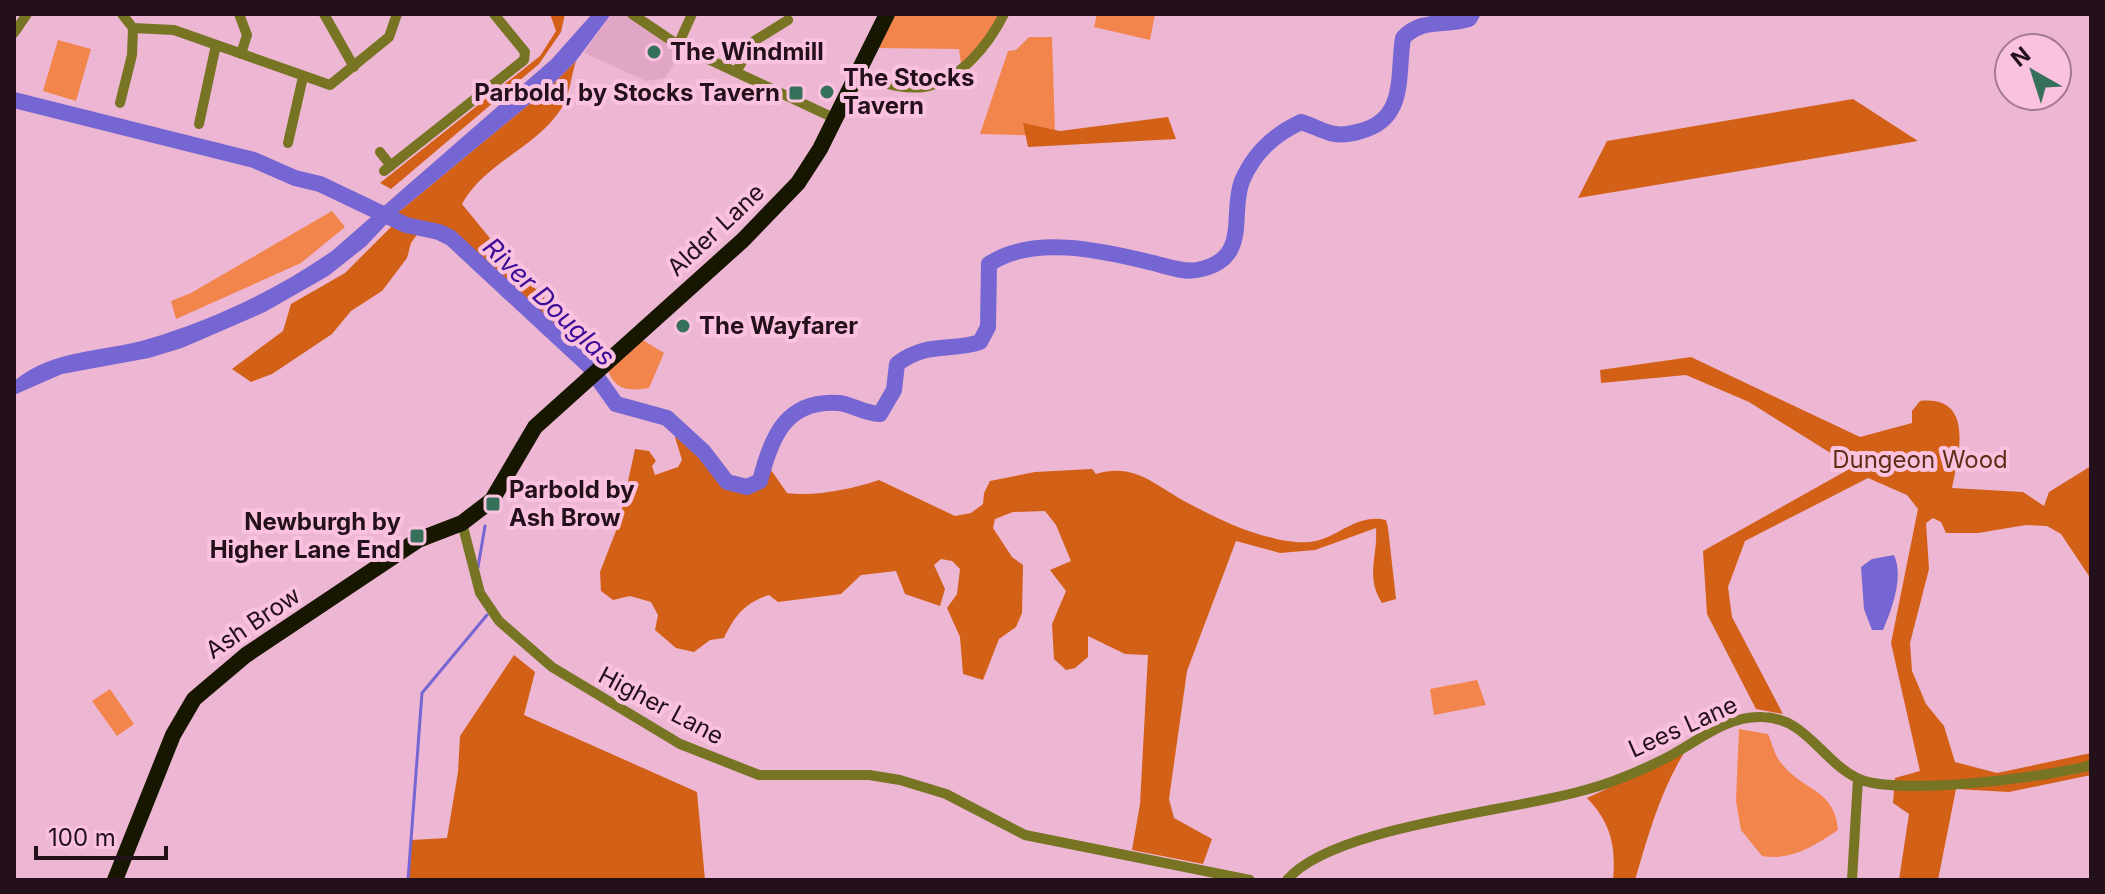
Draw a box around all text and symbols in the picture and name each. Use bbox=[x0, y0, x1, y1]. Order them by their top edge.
north arrow bbox=[1993, 32, 2073, 112]
place label: The Windmill bbox=[670, 37, 824, 66]
text: N bbox=[2006, 41, 2035, 72]
marker: The Windmill bbox=[645, 43, 663, 61]
place label: The Stocks Tavern bbox=[843, 63, 974, 120]
place label: Parbold, by Stocks Tavern bbox=[474, 78, 780, 107]
marker: The Stocks Tavern bbox=[818, 83, 836, 101]
marker: Parbold, by Stocks Tavern bbox=[787, 84, 805, 102]
street label: Alder Lane bbox=[661, 177, 770, 282]
water label: River Douglas bbox=[477, 231, 622, 372]
place label: The Wayfarer bbox=[699, 311, 858, 340]
marker: The Wayfarer bbox=[674, 317, 692, 335]
park label: Dungeon Wood bbox=[1832, 445, 2008, 474]
place label: Parbold by Ash Brow bbox=[509, 475, 635, 532]
marker: Parbold by Ash Brow bbox=[484, 495, 502, 513]
place label: Newburgh by Higher Lane End bbox=[210, 507, 402, 564]
marker: Newburgh by Higher Lane End bbox=[408, 527, 426, 545]
street label: Ash Brow bbox=[200, 580, 306, 665]
street label: Higher Lane bbox=[594, 660, 729, 751]
street label: Lees Lane bbox=[1624, 690, 1742, 763]
scale bar bbox=[36, 810, 166, 860]
text: 100 m bbox=[48, 823, 116, 852]

